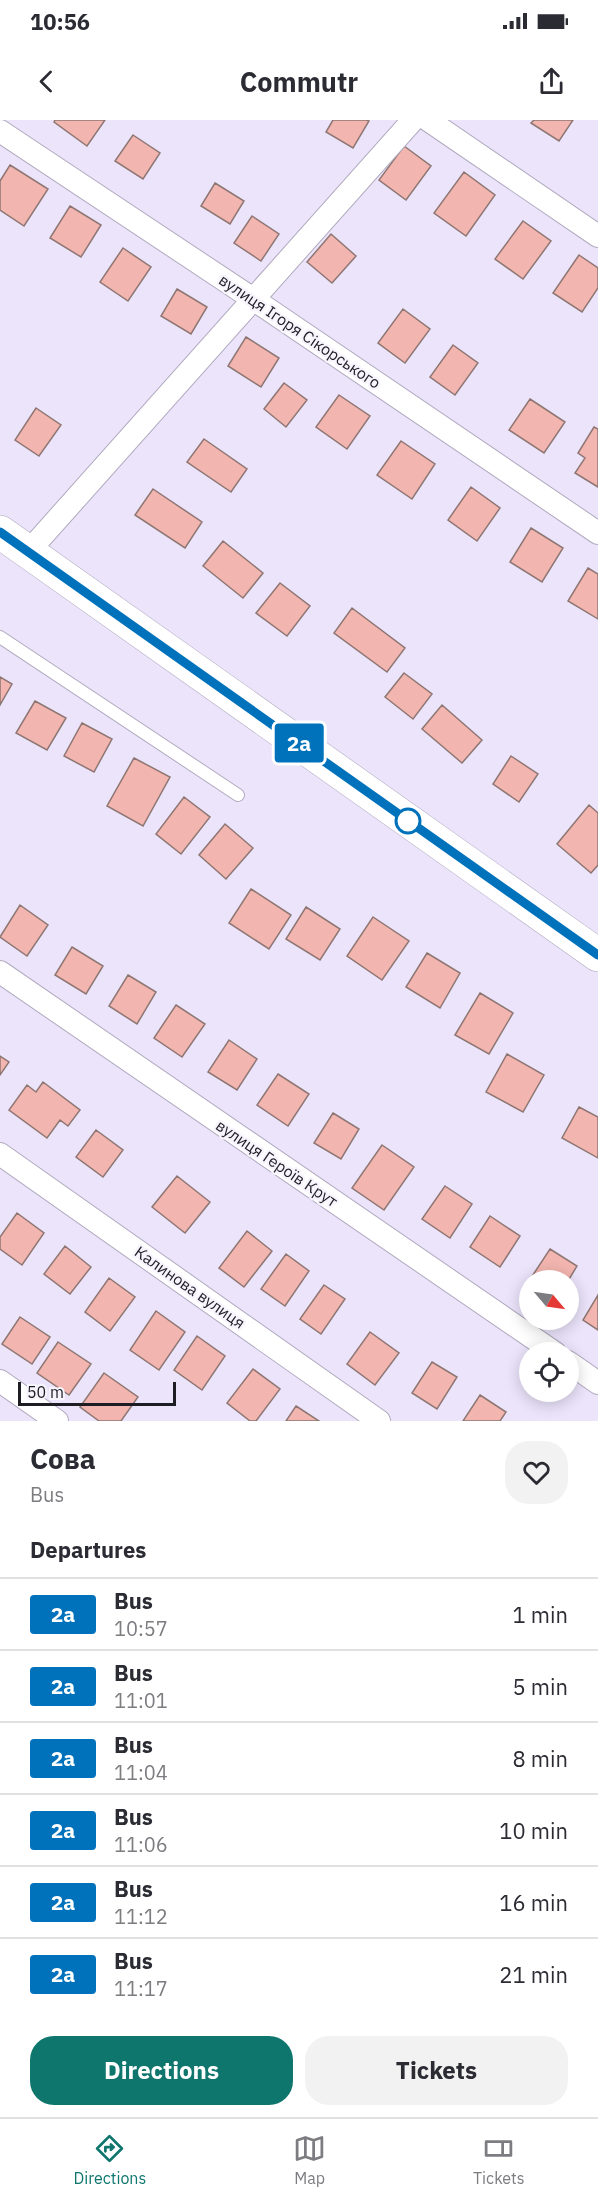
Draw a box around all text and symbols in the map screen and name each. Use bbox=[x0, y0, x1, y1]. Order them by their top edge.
text: 10:56 bbox=[30, 7, 90, 36]
text: Commutr bbox=[240, 64, 358, 99]
icon: back bbox=[30, 65, 63, 98]
icon: share bbox=[535, 65, 568, 98]
street label: вулиця Ігоря Сікорського bbox=[215, 269, 385, 393]
line badge: 2а bbox=[272, 724, 326, 762]
text: 2а bbox=[287, 729, 311, 757]
unlabelled marker bbox=[395, 808, 421, 834]
street label: вулиця Героїв Крут bbox=[212, 1115, 342, 1211]
street label: Калинова вулиця bbox=[131, 1241, 249, 1333]
north arrow bbox=[519, 1270, 579, 1330]
map controls bbox=[519, 1270, 579, 1402]
button: locate bbox=[519, 1342, 579, 1402]
scale bar bbox=[18, 1379, 176, 1406]
text: 50 m bbox=[27, 1382, 64, 1402]
text: Сова bbox=[30, 1440, 96, 1477]
button: heart bbox=[505, 1441, 568, 1504]
text: Bus bbox=[30, 1481, 64, 1508]
text: Departures bbox=[30, 1535, 146, 1564]
text: Bus bbox=[114, 1586, 153, 1615]
text: 2а bbox=[51, 1600, 75, 1628]
text: 1 min bbox=[512, 1600, 568, 1629]
text: 10:57 bbox=[114, 1615, 168, 1642]
text: Bus bbox=[114, 1658, 153, 1687]
text: 2а bbox=[51, 1672, 75, 1700]
text: 5 min bbox=[512, 1672, 568, 1701]
text: 11:01 bbox=[114, 1687, 168, 1714]
text: Bus bbox=[114, 1730, 153, 1759]
text: 2а bbox=[51, 1744, 75, 1772]
text: 8 min bbox=[512, 1744, 568, 1773]
text: 11:04 bbox=[114, 1759, 168, 1786]
text: Bus bbox=[114, 1802, 153, 1831]
text: 2а bbox=[51, 1816, 75, 1844]
text: 10 min bbox=[499, 1816, 568, 1845]
text: 11:06 bbox=[114, 1831, 168, 1858]
text: Bus bbox=[114, 1874, 153, 1903]
text: 2а bbox=[51, 1888, 75, 1916]
text: 16 min bbox=[499, 1888, 568, 1917]
text: 11:12 bbox=[114, 1903, 168, 1930]
text: Bus bbox=[114, 1946, 153, 1975]
text: 2а bbox=[51, 1960, 75, 1988]
text: 21 min bbox=[499, 1960, 568, 1989]
text: 11:17 bbox=[114, 1975, 168, 2002]
button: Directions bbox=[30, 2036, 293, 2105]
button: Tickets bbox=[305, 2036, 568, 2105]
tab: Directions bbox=[73, 2132, 146, 2188]
tab: Map bbox=[293, 2132, 326, 2188]
tab: Tickets bbox=[473, 2132, 525, 2188]

